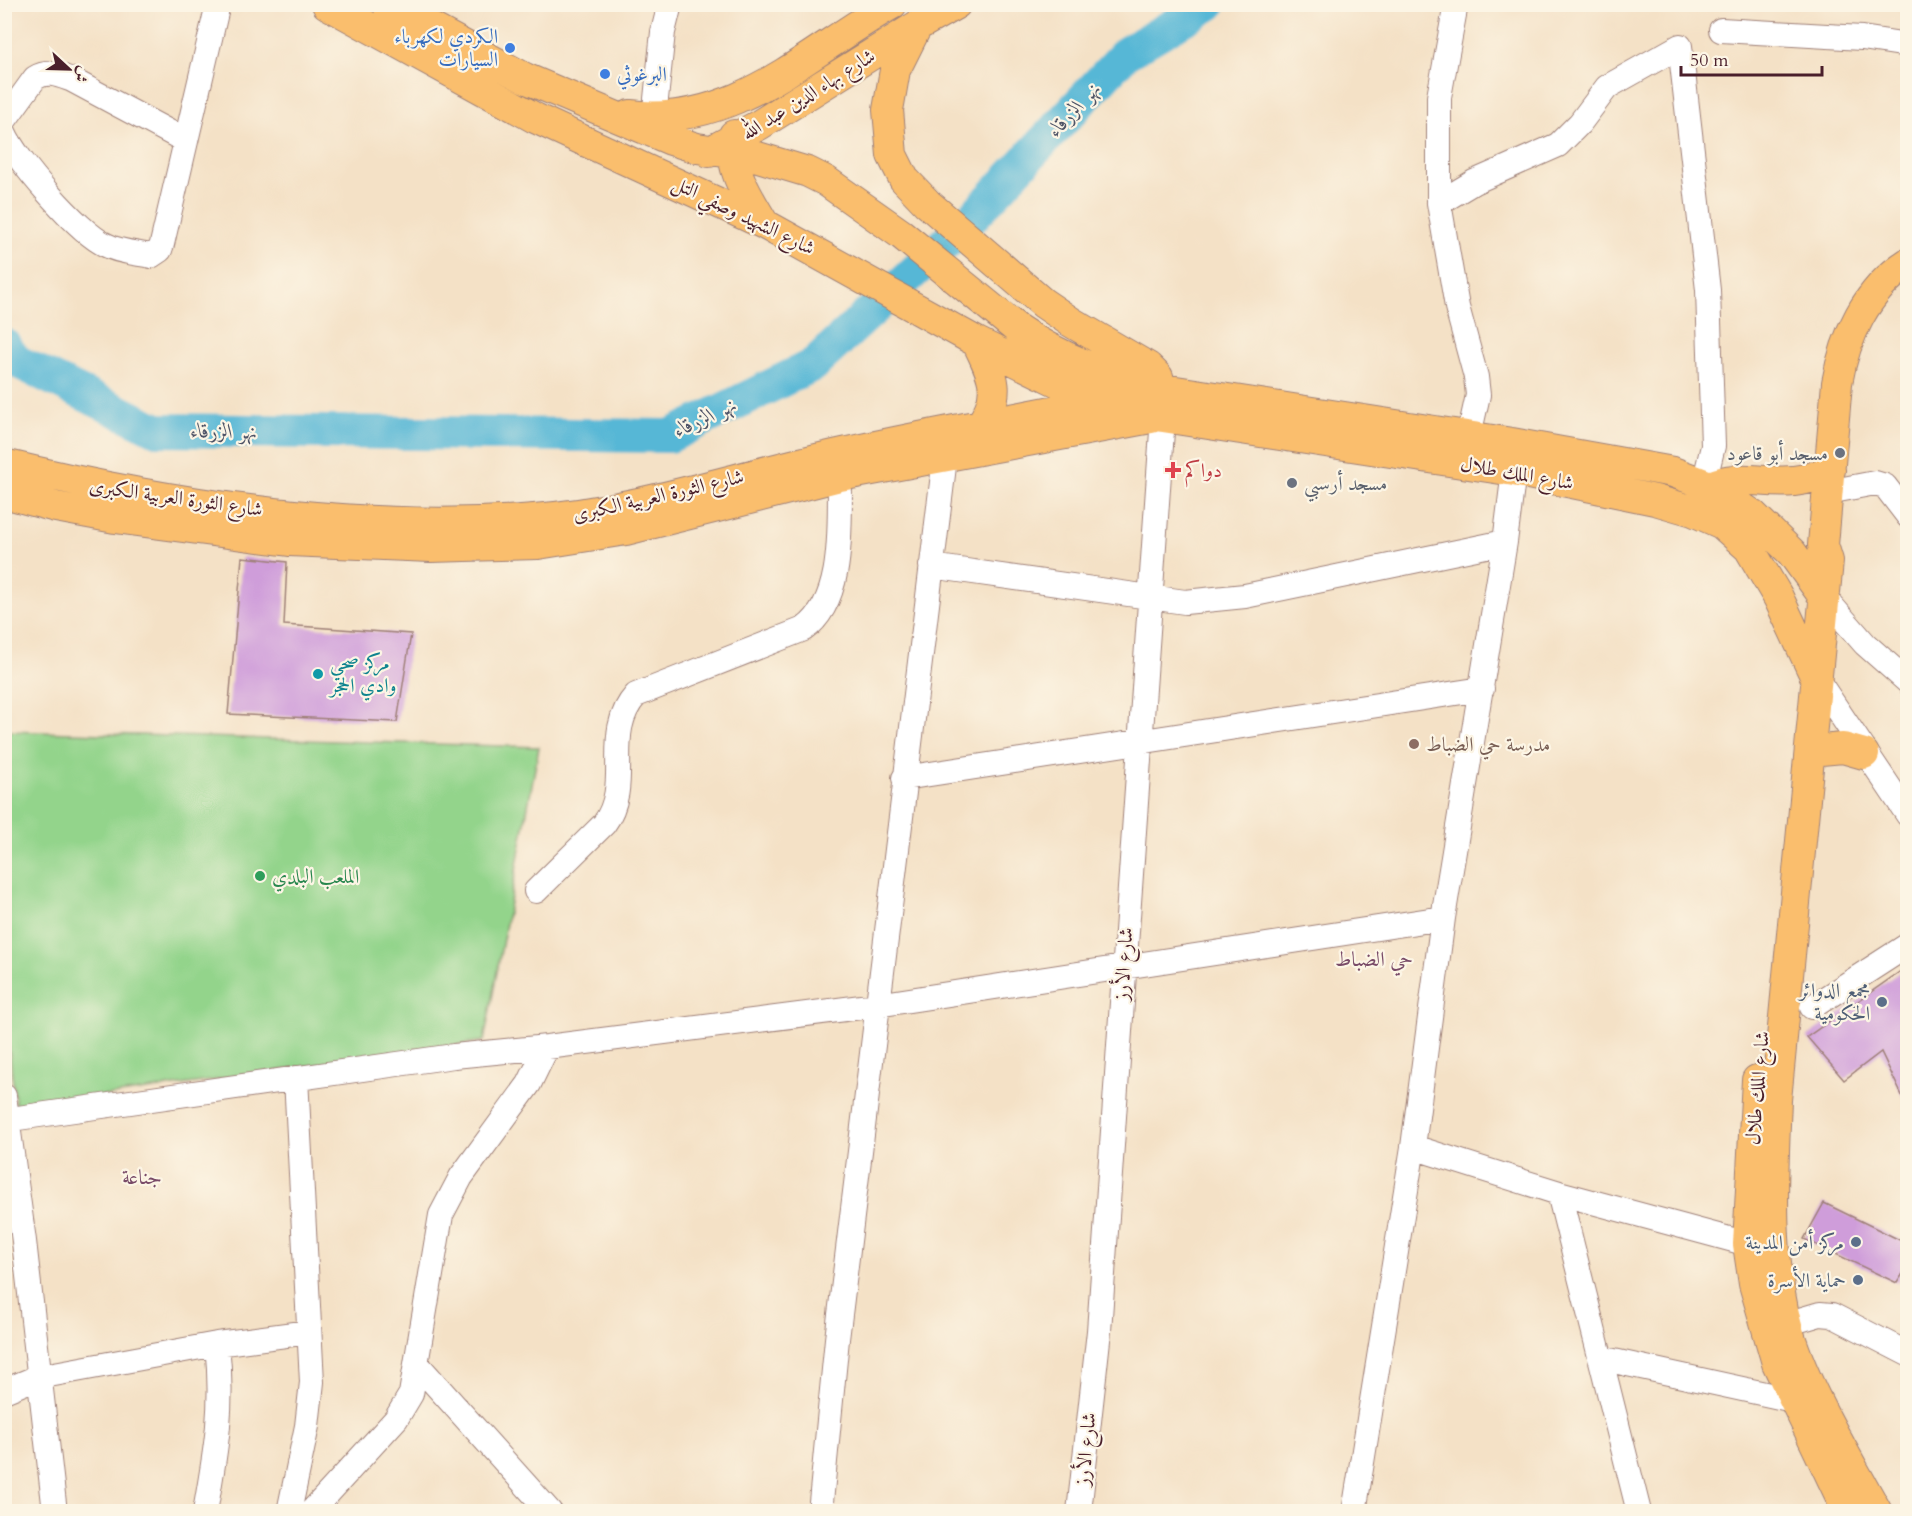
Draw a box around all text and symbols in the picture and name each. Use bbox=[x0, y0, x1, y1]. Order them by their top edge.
place label: الكردي لكهرباء السيارات bbox=[394, 23, 498, 73]
north arrow bbox=[39, 39, 99, 99]
scale bar bbox=[1681, 39, 1822, 77]
marker: الكردي لكهرباء السيارات bbox=[503, 41, 517, 55]
street label: شارع بهاء الدين عبد الله bbox=[735, 41, 882, 150]
text: 50 m bbox=[1690, 48, 1729, 73]
place label: البرغوثي bbox=[617, 61, 667, 90]
text: ش bbox=[69, 63, 95, 86]
marker: البرغوثي bbox=[598, 67, 612, 81]
water label: نهر الزرقاء bbox=[1041, 75, 1108, 144]
street label: شارع الشهيد وصفي التل bbox=[665, 169, 820, 267]
water label: نهر الزرقاء bbox=[669, 390, 742, 445]
water label: نهر الزرقاء bbox=[190, 416, 258, 447]
place label: مسجد أبو قاعود bbox=[1727, 439, 1828, 467]
marker: مسجد أبو قاعود bbox=[1833, 446, 1847, 460]
street label: شارع الملك طلال bbox=[1458, 450, 1576, 501]
place label: دواكم bbox=[1185, 457, 1222, 488]
street label: شارع الثورة العربية الكبرى bbox=[570, 463, 747, 532]
marker: دواكم bbox=[1166, 463, 1180, 477]
place label: مسجد أرسبي bbox=[1304, 469, 1387, 502]
street label: شارع الثورة العربية الكبرى bbox=[87, 472, 264, 527]
marker: مسجد أرسبي bbox=[1285, 476, 1299, 490]
place label: مركز صحي وادي الحجر bbox=[328, 649, 397, 701]
marker: مركز صحي وادي الحجر bbox=[311, 667, 325, 681]
place label: مدرسة حي الضباط bbox=[1426, 731, 1550, 760]
marker: مدرسة حي الضباط bbox=[1407, 737, 1421, 751]
place label: الملعب البلدي bbox=[272, 863, 359, 892]
marker: الملعب البلدي bbox=[253, 869, 267, 883]
street label: شارع الأرز bbox=[1105, 926, 1144, 1004]
district label: حي الضباط bbox=[1335, 945, 1413, 976]
place label: مجمع الدوائر الحكومية bbox=[1797, 977, 1870, 1027]
marker: مجمع الدوائر الحكومية bbox=[1875, 995, 1889, 1009]
street label: شارع الملك طلال bbox=[1739, 1030, 1780, 1147]
district label: جناعة bbox=[122, 1163, 162, 1192]
place label: مركز أمن المدينة bbox=[1745, 1228, 1844, 1256]
marker: مركز أمن المدينة bbox=[1849, 1235, 1863, 1249]
place label: حماية الأسرة bbox=[1768, 1265, 1846, 1294]
marker: حماية الأسرة bbox=[1851, 1273, 1865, 1287]
street label: شارع الأرز bbox=[1066, 1411, 1107, 1489]

